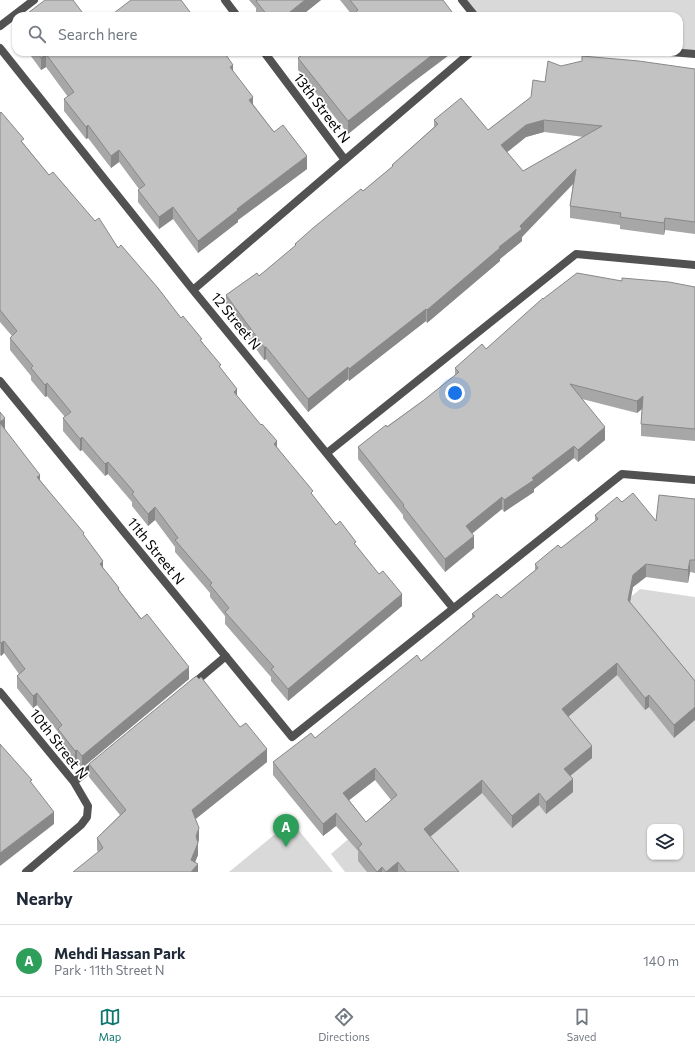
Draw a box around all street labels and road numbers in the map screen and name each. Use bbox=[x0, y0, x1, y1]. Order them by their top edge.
street label: 13th Street N bbox=[291, 69, 354, 146]
street label: 12 Street N bbox=[208, 288, 265, 353]
street label: 11th Street N bbox=[124, 514, 189, 588]
street label: 10th Street N bbox=[27, 705, 92, 782]

